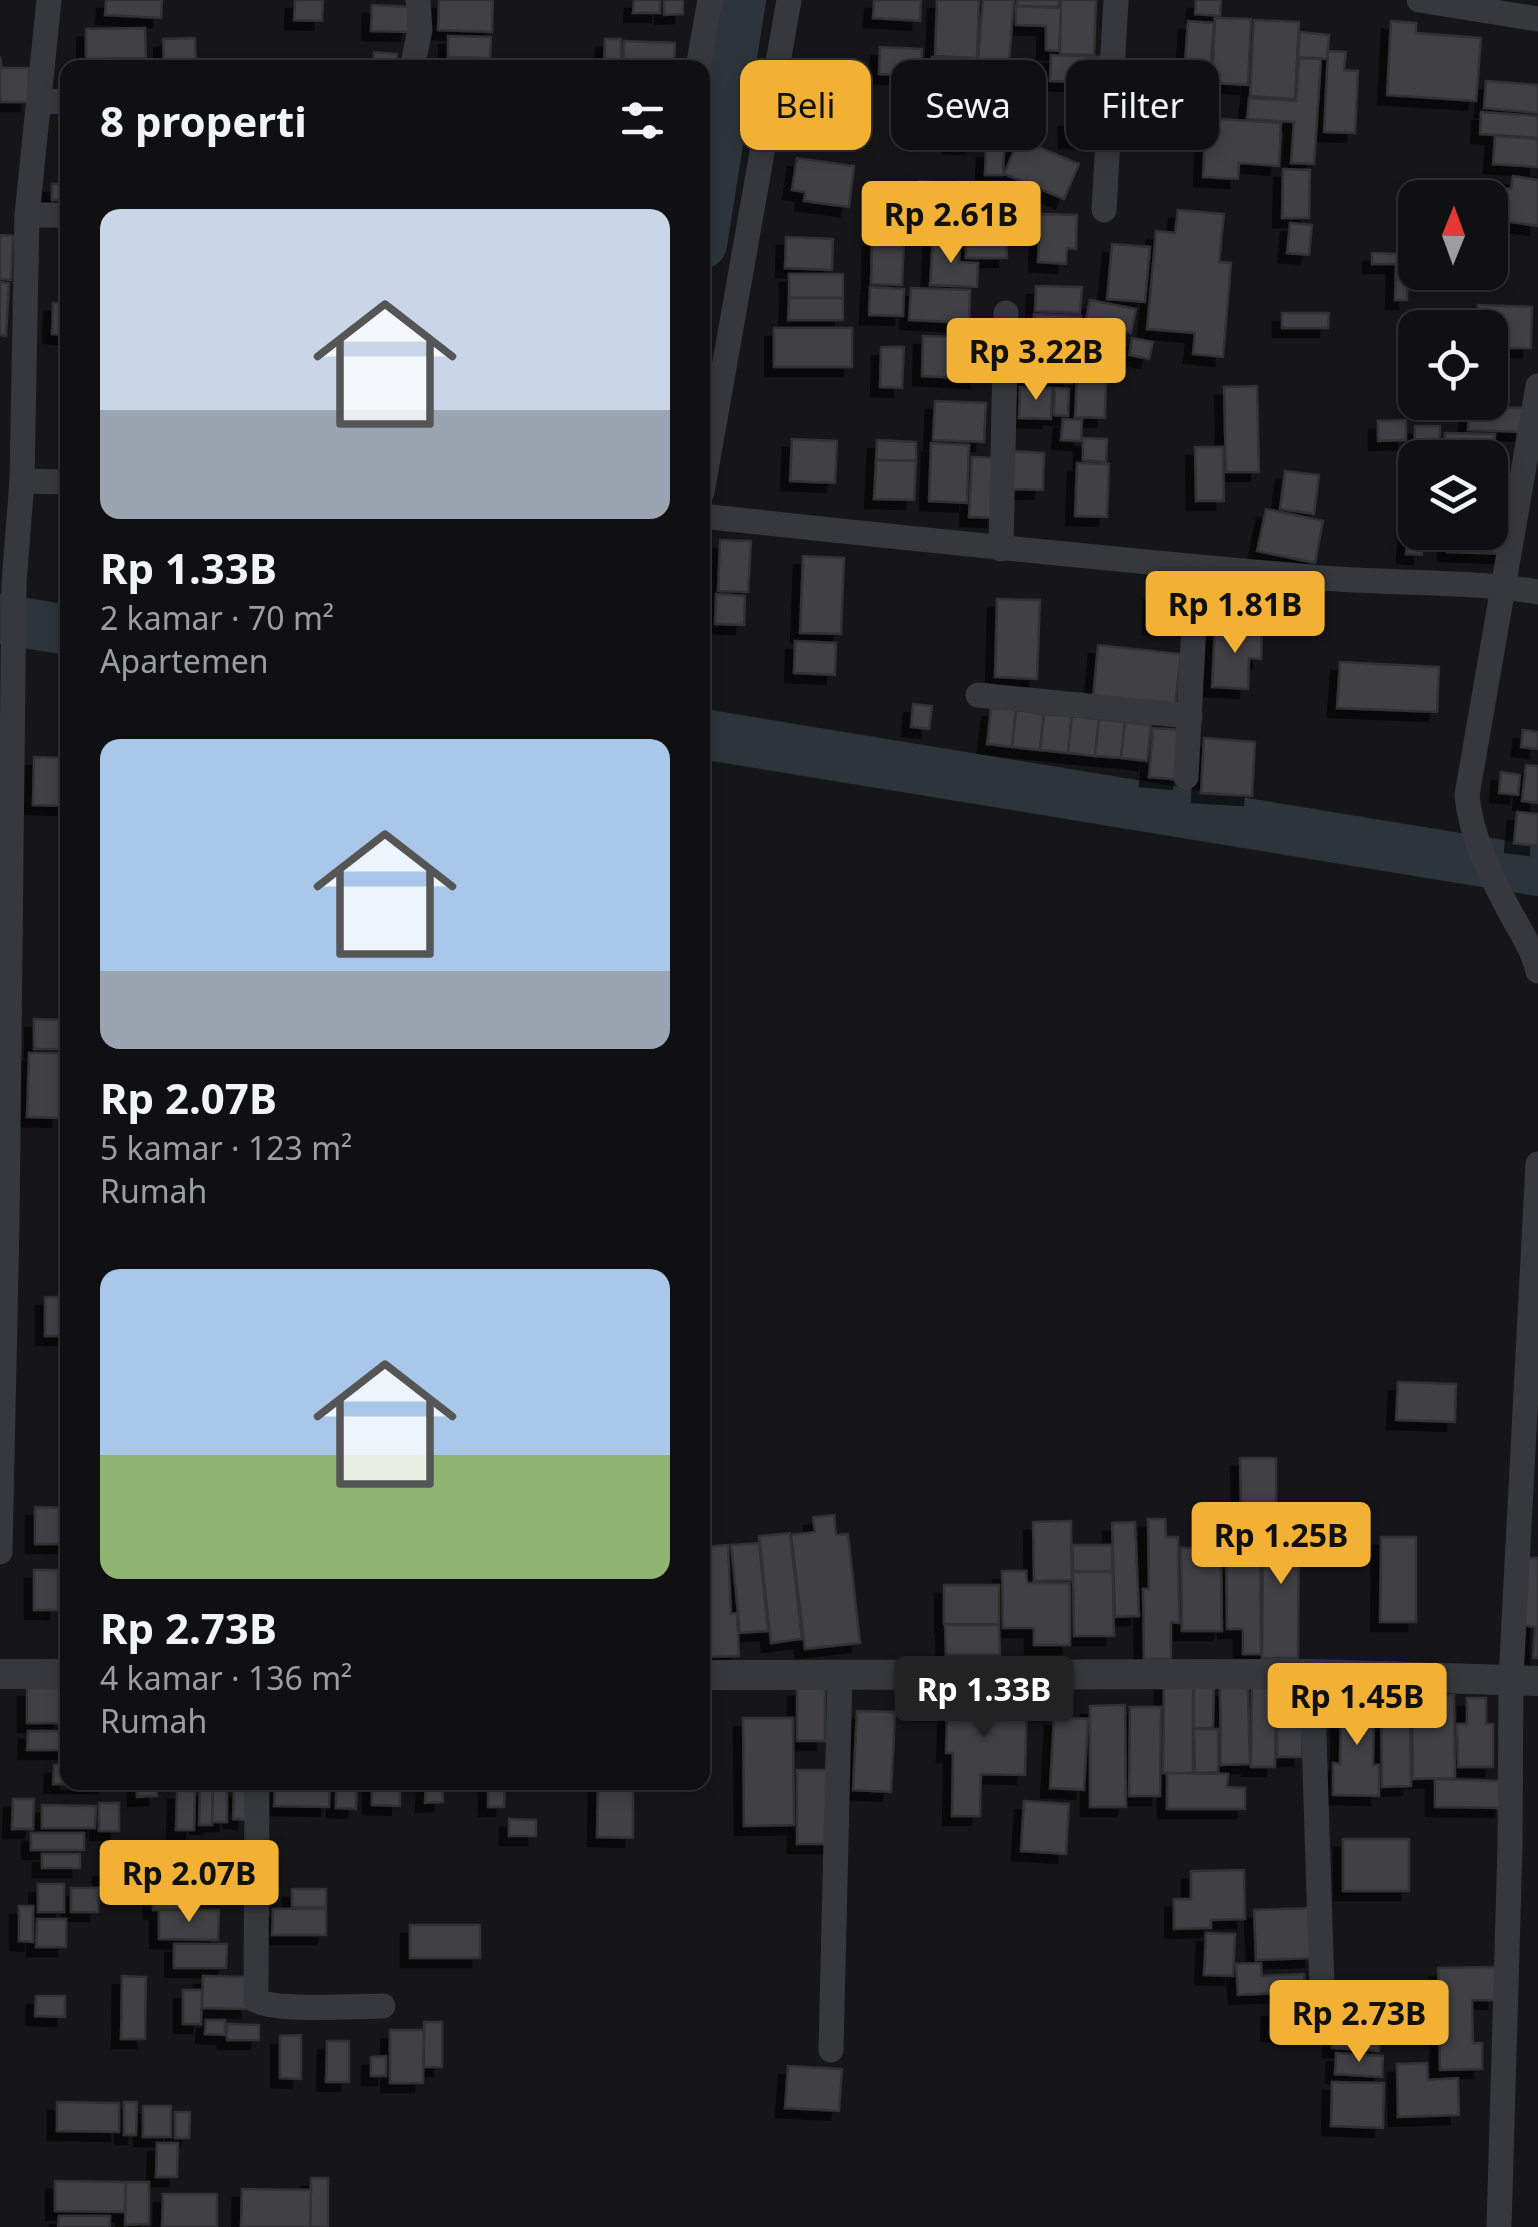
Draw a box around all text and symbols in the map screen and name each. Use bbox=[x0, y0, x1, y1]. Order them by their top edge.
chip: Beli bbox=[740, 60, 871, 150]
chip: Sewa bbox=[891, 60, 1046, 150]
chip: Filter bbox=[1066, 60, 1219, 150]
text: 8 properti bbox=[100, 92, 307, 149]
icon: filters bbox=[615, 93, 670, 148]
north arrow bbox=[1398, 180, 1508, 290]
map controls bbox=[1398, 180, 1508, 550]
pin: Rp 2.61B bbox=[848, 181, 1054, 266]
text: Rp 2.61B bbox=[884, 192, 1018, 235]
icon: home bbox=[295, 274, 475, 454]
button: locate bbox=[1398, 310, 1508, 420]
pin: Rp 3.22B bbox=[933, 318, 1139, 403]
text: Rp 3.22B bbox=[969, 329, 1103, 372]
button: layers bbox=[1398, 440, 1508, 550]
text: Rp 1.33B bbox=[100, 539, 277, 596]
pin: Rp 1.81B bbox=[1132, 571, 1338, 656]
text: Rp 1.81B bbox=[1168, 582, 1302, 625]
text: 2 kamar · 70 m² bbox=[100, 596, 334, 639]
text: Apartemen bbox=[100, 639, 269, 682]
icon: home bbox=[295, 804, 475, 984]
text: Rp 2.07B bbox=[100, 1069, 277, 1126]
text: 5 kamar · 123 m² bbox=[100, 1126, 352, 1169]
text: Rumah bbox=[100, 1169, 207, 1212]
icon: home bbox=[295, 1334, 475, 1514]
pin: Rp 1.25B bbox=[1178, 1502, 1384, 1587]
text: Rp 1.25B bbox=[1214, 1513, 1348, 1556]
text: Rp 2.73B bbox=[100, 1599, 277, 1656]
text: 4 kamar · 136 m² bbox=[100, 1656, 352, 1699]
pin: Rp 1.33B bbox=[881, 1656, 1087, 1741]
pin: Rp 1.45B bbox=[1254, 1663, 1460, 1748]
text: Rp 1.33B bbox=[917, 1667, 1051, 1710]
text: Rp 1.45B bbox=[1290, 1674, 1424, 1717]
text: Rumah bbox=[100, 1699, 207, 1742]
pin: Rp 2.07B bbox=[86, 1840, 292, 1925]
text: Rp 2.07B bbox=[122, 1851, 256, 1894]
pin: Rp 2.73B bbox=[1256, 1980, 1462, 2065]
text: Rp 2.73B bbox=[1292, 1991, 1426, 2034]

